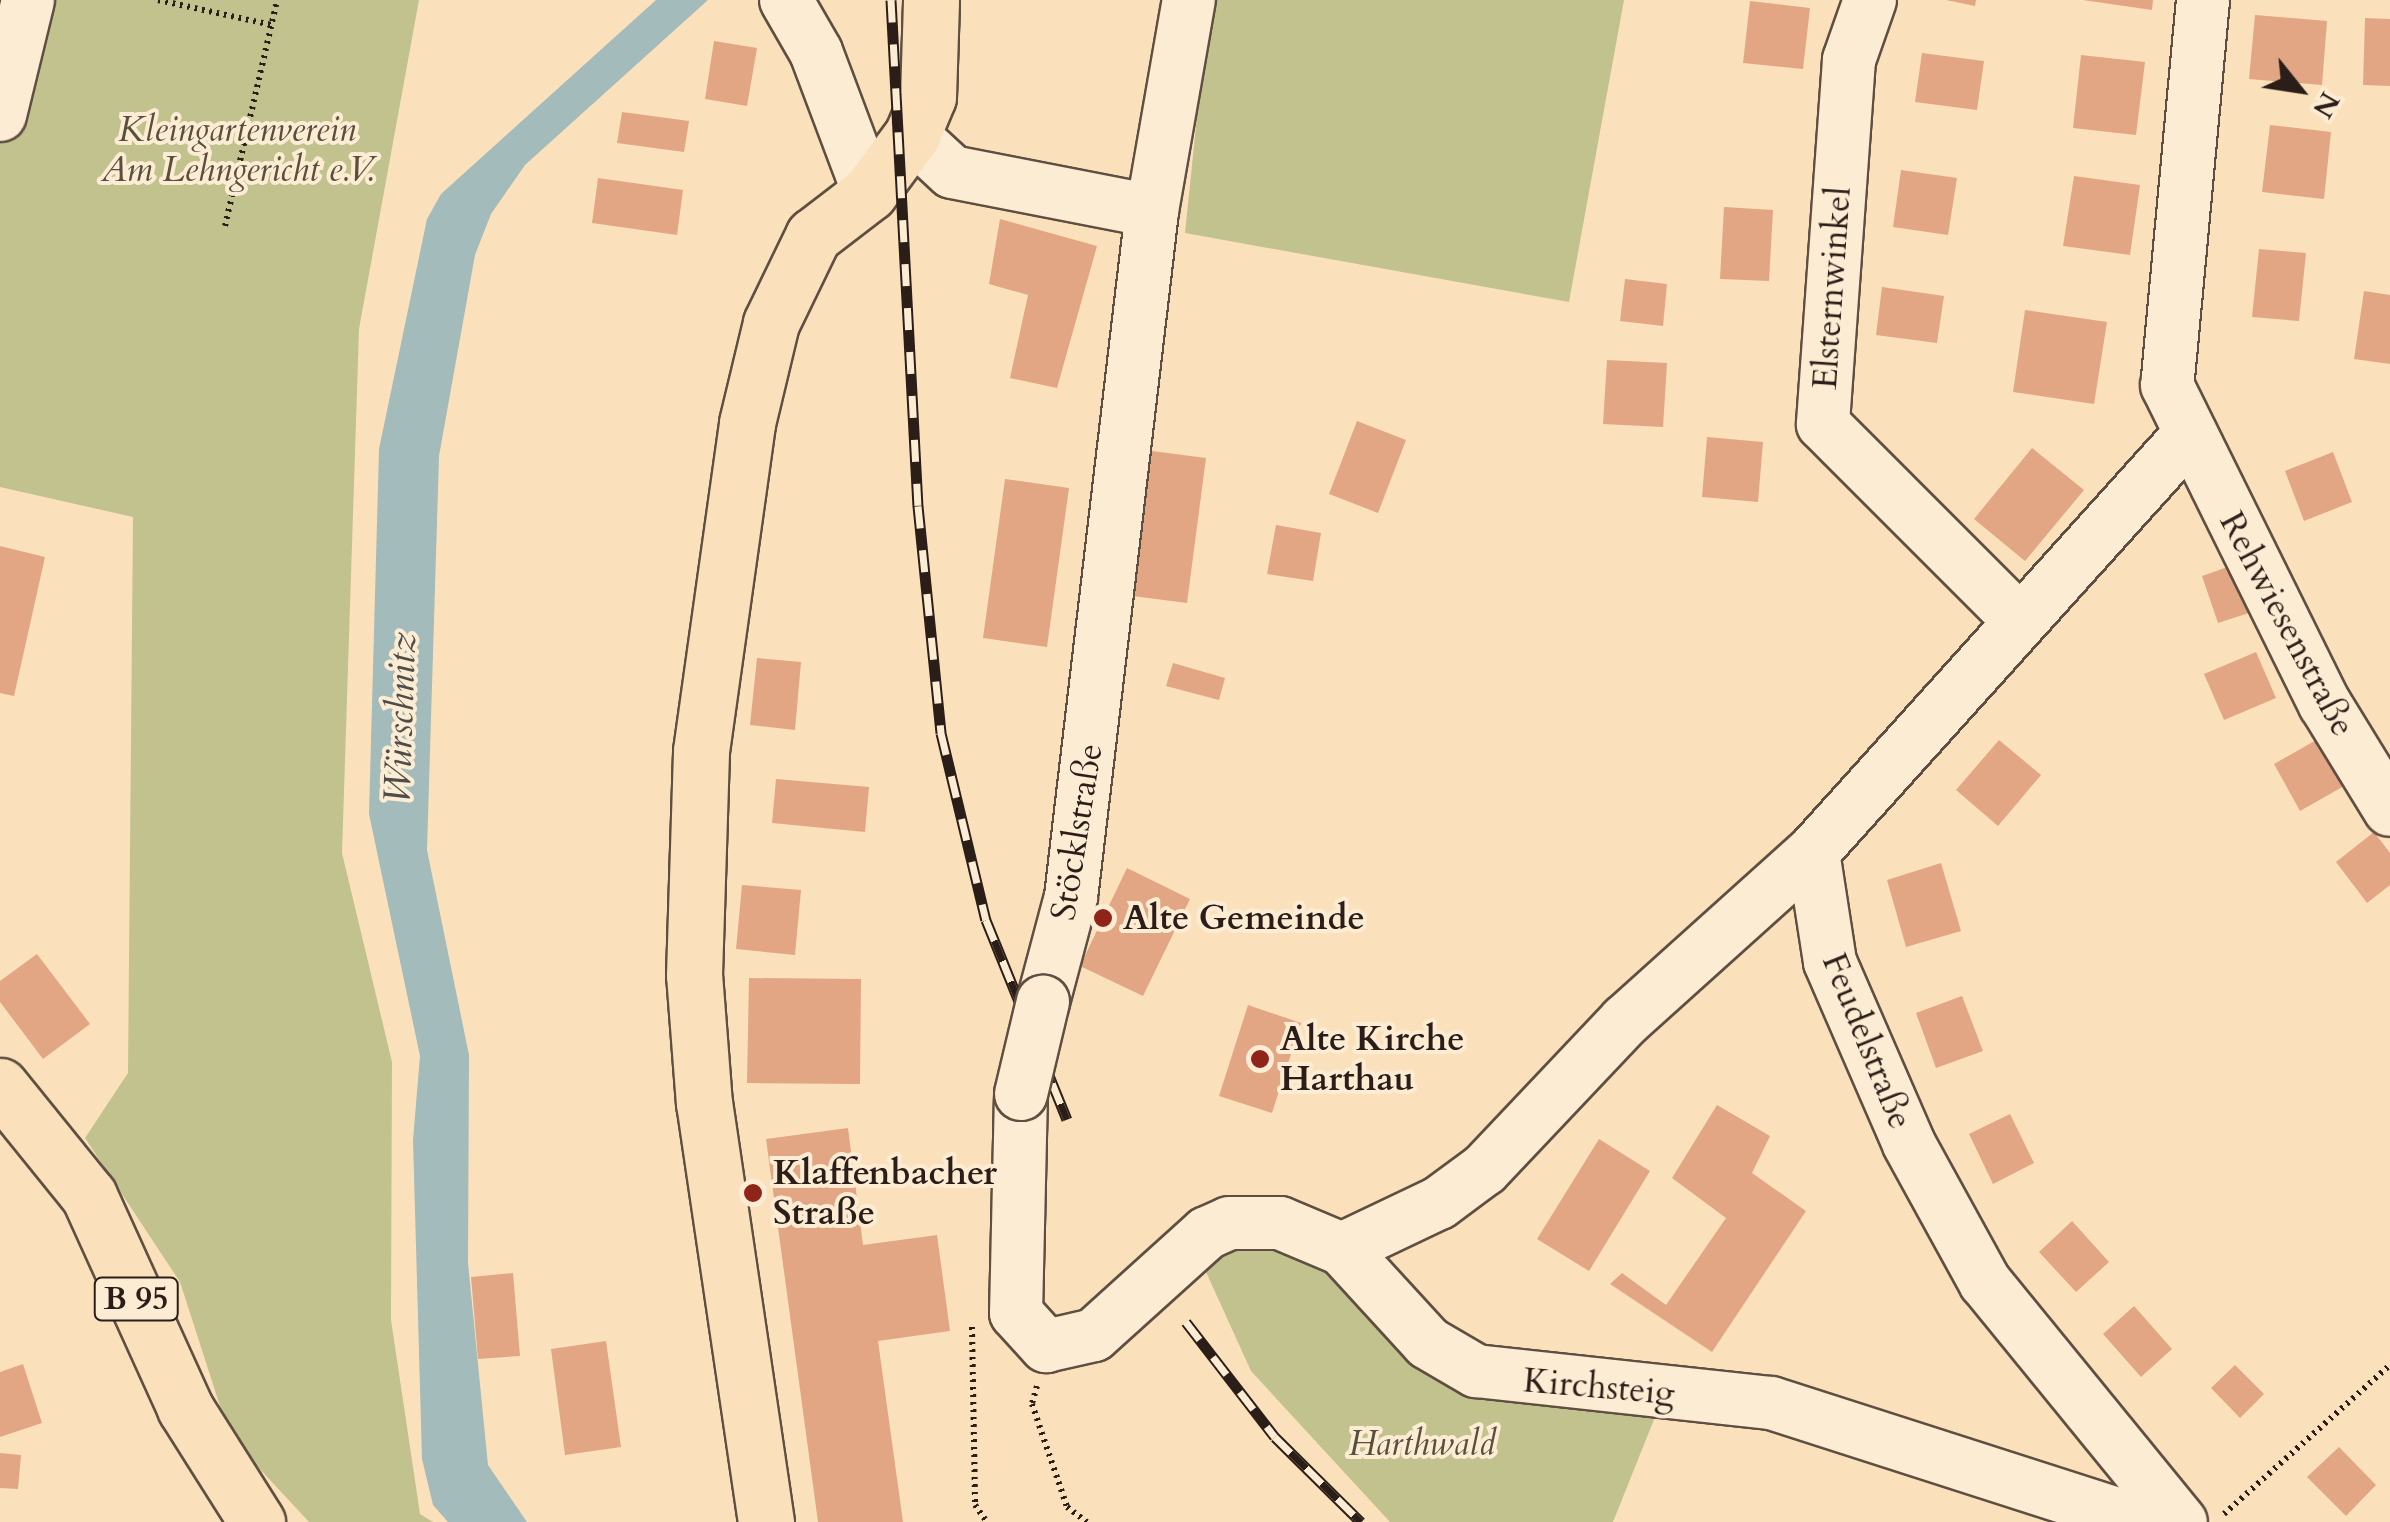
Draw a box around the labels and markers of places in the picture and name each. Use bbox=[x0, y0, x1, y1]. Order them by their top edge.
place label: Alte Gemeinde bbox=[1123, 897, 1365, 939]
marker: Alte Gemeinde bbox=[1092, 907, 1114, 929]
place label: Alte Kirche Harthau bbox=[1280, 1018, 1465, 1100]
marker: Alte Kirche Harthau bbox=[1249, 1048, 1271, 1070]
place label: Klaffenbacher Straße bbox=[773, 1152, 997, 1234]
marker: Klaffenbacher Straße bbox=[742, 1182, 764, 1204]

